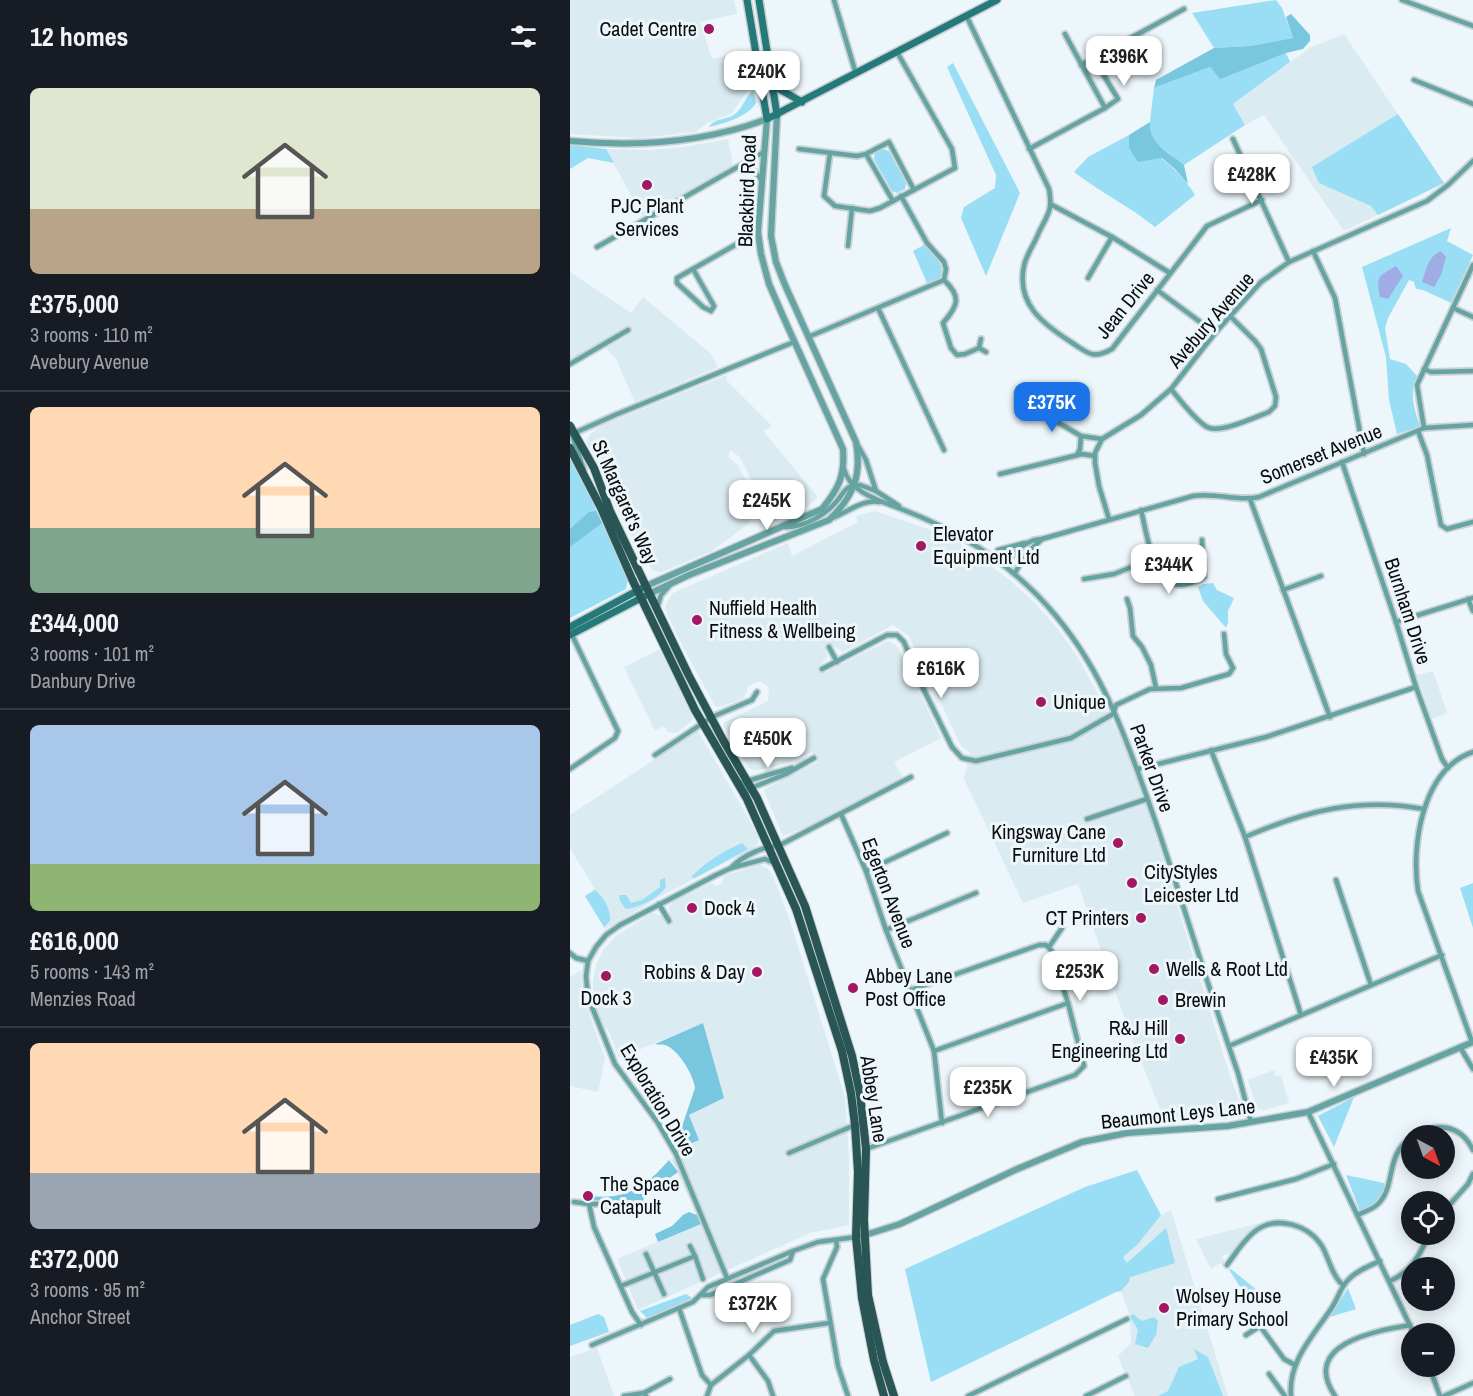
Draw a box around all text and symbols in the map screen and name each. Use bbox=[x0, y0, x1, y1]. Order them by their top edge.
place label: Cadet Centre bbox=[599, 15, 697, 42]
text: 12 homes bbox=[30, 19, 128, 54]
icon: filters bbox=[507, 20, 540, 53]
marker: Cadet Centre bbox=[702, 22, 716, 36]
pin: £396K bbox=[1082, 36, 1166, 87]
text: £396K bbox=[1100, 42, 1148, 69]
pin: £240K bbox=[720, 51, 804, 102]
text: £240K bbox=[738, 57, 786, 84]
icon: home bbox=[231, 127, 339, 235]
street label: Blackbird Road bbox=[731, 134, 762, 247]
pin: £428K bbox=[1210, 154, 1294, 205]
text: £428K bbox=[1228, 160, 1276, 187]
marker: PJC Plant Services bbox=[640, 178, 654, 192]
place label: PJC Plant Services bbox=[611, 192, 684, 242]
street label: Jean Drive bbox=[1089, 265, 1160, 344]
street label: Avebury Avenue bbox=[1161, 266, 1260, 374]
text: £375,000 bbox=[30, 286, 119, 321]
text: 3 rooms · 110 m² bbox=[30, 321, 153, 348]
text: Avebury Avenue bbox=[30, 348, 149, 375]
pin: £375K bbox=[1010, 382, 1094, 433]
text: £375K bbox=[1028, 388, 1076, 415]
street label: Somerset Avenue bbox=[1256, 417, 1386, 490]
street label: St Margaret's Way bbox=[586, 435, 665, 569]
icon: home bbox=[231, 446, 339, 554]
pin: £245K bbox=[725, 480, 809, 531]
text: £245K bbox=[743, 486, 791, 513]
place label: Elevator Equipment Ltd bbox=[933, 520, 1040, 570]
marker: Elevator Equipment Ltd bbox=[914, 539, 928, 553]
pin: £344K bbox=[1127, 544, 1211, 595]
text: £344K bbox=[1145, 550, 1193, 577]
street label: Burnham Drive bbox=[1379, 554, 1438, 667]
place label: Nuffield Health Fitness & Wellbeing bbox=[709, 594, 855, 644]
text: £344,000 bbox=[30, 605, 119, 640]
marker: Nuffield Health Fitness & Wellbeing bbox=[690, 613, 704, 627]
text: 3 rooms · 101 m² bbox=[30, 640, 154, 667]
pin: £616K bbox=[899, 648, 983, 699]
text: £616K bbox=[917, 654, 965, 681]
text: Danbury Drive bbox=[30, 667, 136, 694]
place label: Unique bbox=[1053, 688, 1106, 715]
marker: Unique bbox=[1034, 695, 1048, 709]
pin: £450K bbox=[726, 718, 810, 769]
street label: Parker Drive bbox=[1124, 720, 1181, 816]
text: £450K bbox=[744, 724, 792, 751]
icon: home bbox=[231, 764, 339, 872]
place label: Kingsway Cane Furniture Ltd bbox=[991, 818, 1106, 868]
street label: Egerton Avenue bbox=[856, 834, 923, 952]
marker: Kingsway Cane Furniture Ltd bbox=[1111, 836, 1125, 850]
place label: CityStyles Leicester Ltd bbox=[1144, 858, 1239, 908]
marker: CityStyles Leicester Ltd bbox=[1125, 876, 1139, 890]
place label: Dock 4 bbox=[704, 894, 755, 921]
marker: Dock 4 bbox=[685, 901, 699, 915]
place label: CT Printers bbox=[1045, 904, 1129, 931]
marker: CT Printers bbox=[1134, 911, 1148, 925]
text: £616,000 bbox=[30, 923, 119, 958]
pin: £253K bbox=[1038, 951, 1122, 1002]
place label: Wells & Root Ltd bbox=[1166, 955, 1288, 982]
text: £253K bbox=[1056, 957, 1104, 984]
text: 5 rooms · 143 m² bbox=[30, 958, 154, 985]
place label: Robins & Day bbox=[644, 958, 746, 985]
place label: Abbey Lane Post Office bbox=[864, 962, 953, 1012]
marker: Wells & Root Ltd bbox=[1147, 962, 1161, 976]
marker: Robins & Day bbox=[750, 965, 764, 979]
marker: Dock 3 bbox=[599, 969, 613, 983]
marker: Abbey Lane Post Office bbox=[846, 981, 860, 995]
place label: Dock 3 bbox=[580, 984, 632, 1011]
text: Menzies Road bbox=[30, 985, 136, 1012]
place label: Brewin bbox=[1175, 986, 1226, 1013]
marker: Brewin bbox=[1156, 993, 1170, 1007]
place label: R&J Hill Engineering Ltd bbox=[1051, 1014, 1168, 1064]
marker: R&J Hill Engineering Ltd bbox=[1173, 1032, 1187, 1046]
pin: £435K bbox=[1292, 1037, 1376, 1088]
street label: Exploration Drive bbox=[614, 1038, 703, 1161]
text: £435K bbox=[1310, 1043, 1358, 1070]
street label: Abbey Lane bbox=[854, 1053, 895, 1144]
pin: £235K bbox=[946, 1067, 1030, 1118]
text: £235K bbox=[964, 1073, 1012, 1100]
icon: home bbox=[231, 1082, 339, 1190]
street label: Beaumont Leys Lane bbox=[1099, 1092, 1256, 1135]
north arrow bbox=[1401, 1125, 1455, 1179]
map controls bbox=[1401, 1125, 1455, 1377]
place label: The Space Catapult bbox=[600, 1170, 679, 1220]
marker: The Space Catapult bbox=[581, 1189, 595, 1203]
button: locate bbox=[1401, 1191, 1455, 1245]
text: £372,000 bbox=[30, 1241, 119, 1276]
button: + bbox=[1401, 1257, 1455, 1311]
text: 3 rooms · 95 m² bbox=[30, 1276, 145, 1303]
place label: Wolsey House Primary School bbox=[1176, 1282, 1288, 1332]
pin: £372K bbox=[711, 1283, 795, 1334]
text: £372K bbox=[729, 1289, 777, 1316]
marker: Wolsey House Primary School bbox=[1157, 1301, 1171, 1315]
text: Anchor Street bbox=[30, 1303, 130, 1330]
button: − bbox=[1401, 1323, 1455, 1377]

